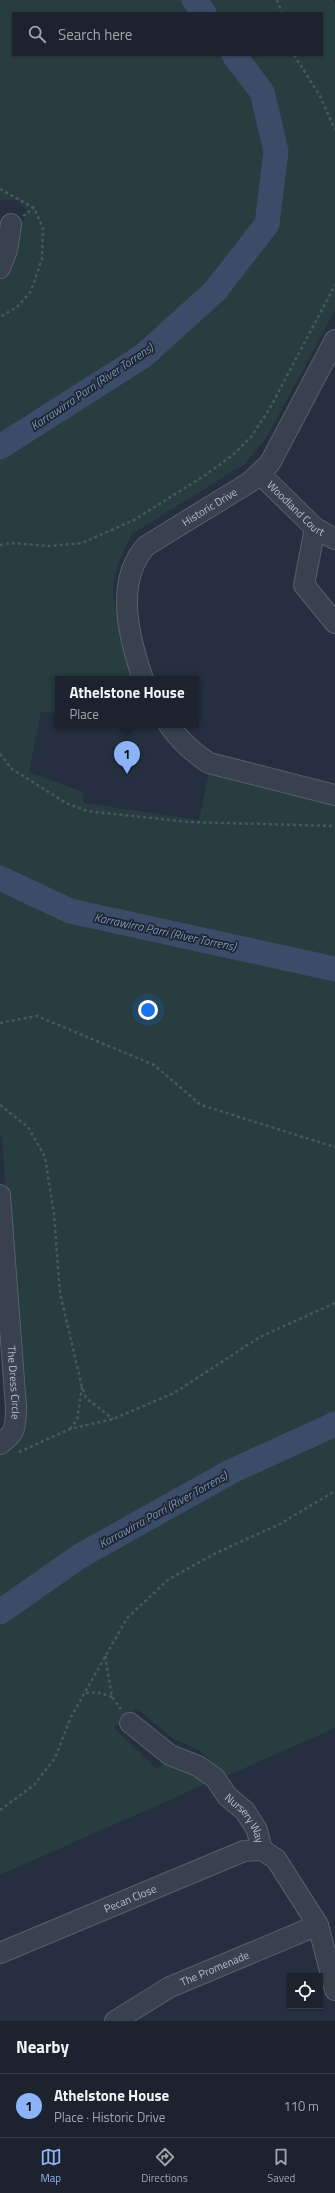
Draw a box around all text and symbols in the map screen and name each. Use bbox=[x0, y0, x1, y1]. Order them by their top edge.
search box bbox=[12, 12, 323, 56]
icon: search bbox=[26, 23, 48, 45]
text: Search here bbox=[58, 23, 132, 46]
water label: Karrawirra Parri (River Torrens) bbox=[27, 338, 158, 435]
street label: Woodland Court bbox=[264, 477, 328, 540]
street label: Historic Drive bbox=[179, 484, 241, 530]
popup bbox=[55, 676, 199, 728]
text: Athelstone House bbox=[69, 681, 185, 704]
text: Place bbox=[69, 704, 99, 724]
pin: 1 bbox=[114, 741, 140, 774]
water label: Karrawirra Parri (River Torrens) bbox=[92, 907, 239, 956]
your location bbox=[138, 1000, 158, 1020]
street label: The Dress Circle bbox=[3, 1345, 24, 1420]
water label: Karrawirra Parri (River Torrens) bbox=[95, 1466, 232, 1553]
street label: Nursery Way bbox=[221, 1789, 268, 1845]
street label: Pecan Close bbox=[101, 1880, 159, 1917]
street label: The Promenade bbox=[178, 1947, 252, 1990]
map controls bbox=[287, 1973, 323, 2009]
button: locate bbox=[287, 1973, 323, 2009]
text: Nearby bbox=[16, 2034, 69, 2060]
text: Athelstone House bbox=[54, 2084, 169, 2107]
text: 1 bbox=[25, 2096, 33, 2116]
text: 110 m bbox=[283, 2096, 319, 2116]
text: Place · Historic Drive bbox=[54, 2107, 165, 2127]
tab: Map bbox=[40, 2146, 62, 2186]
tab: Directions bbox=[141, 2146, 188, 2186]
tab: Saved bbox=[267, 2146, 295, 2186]

